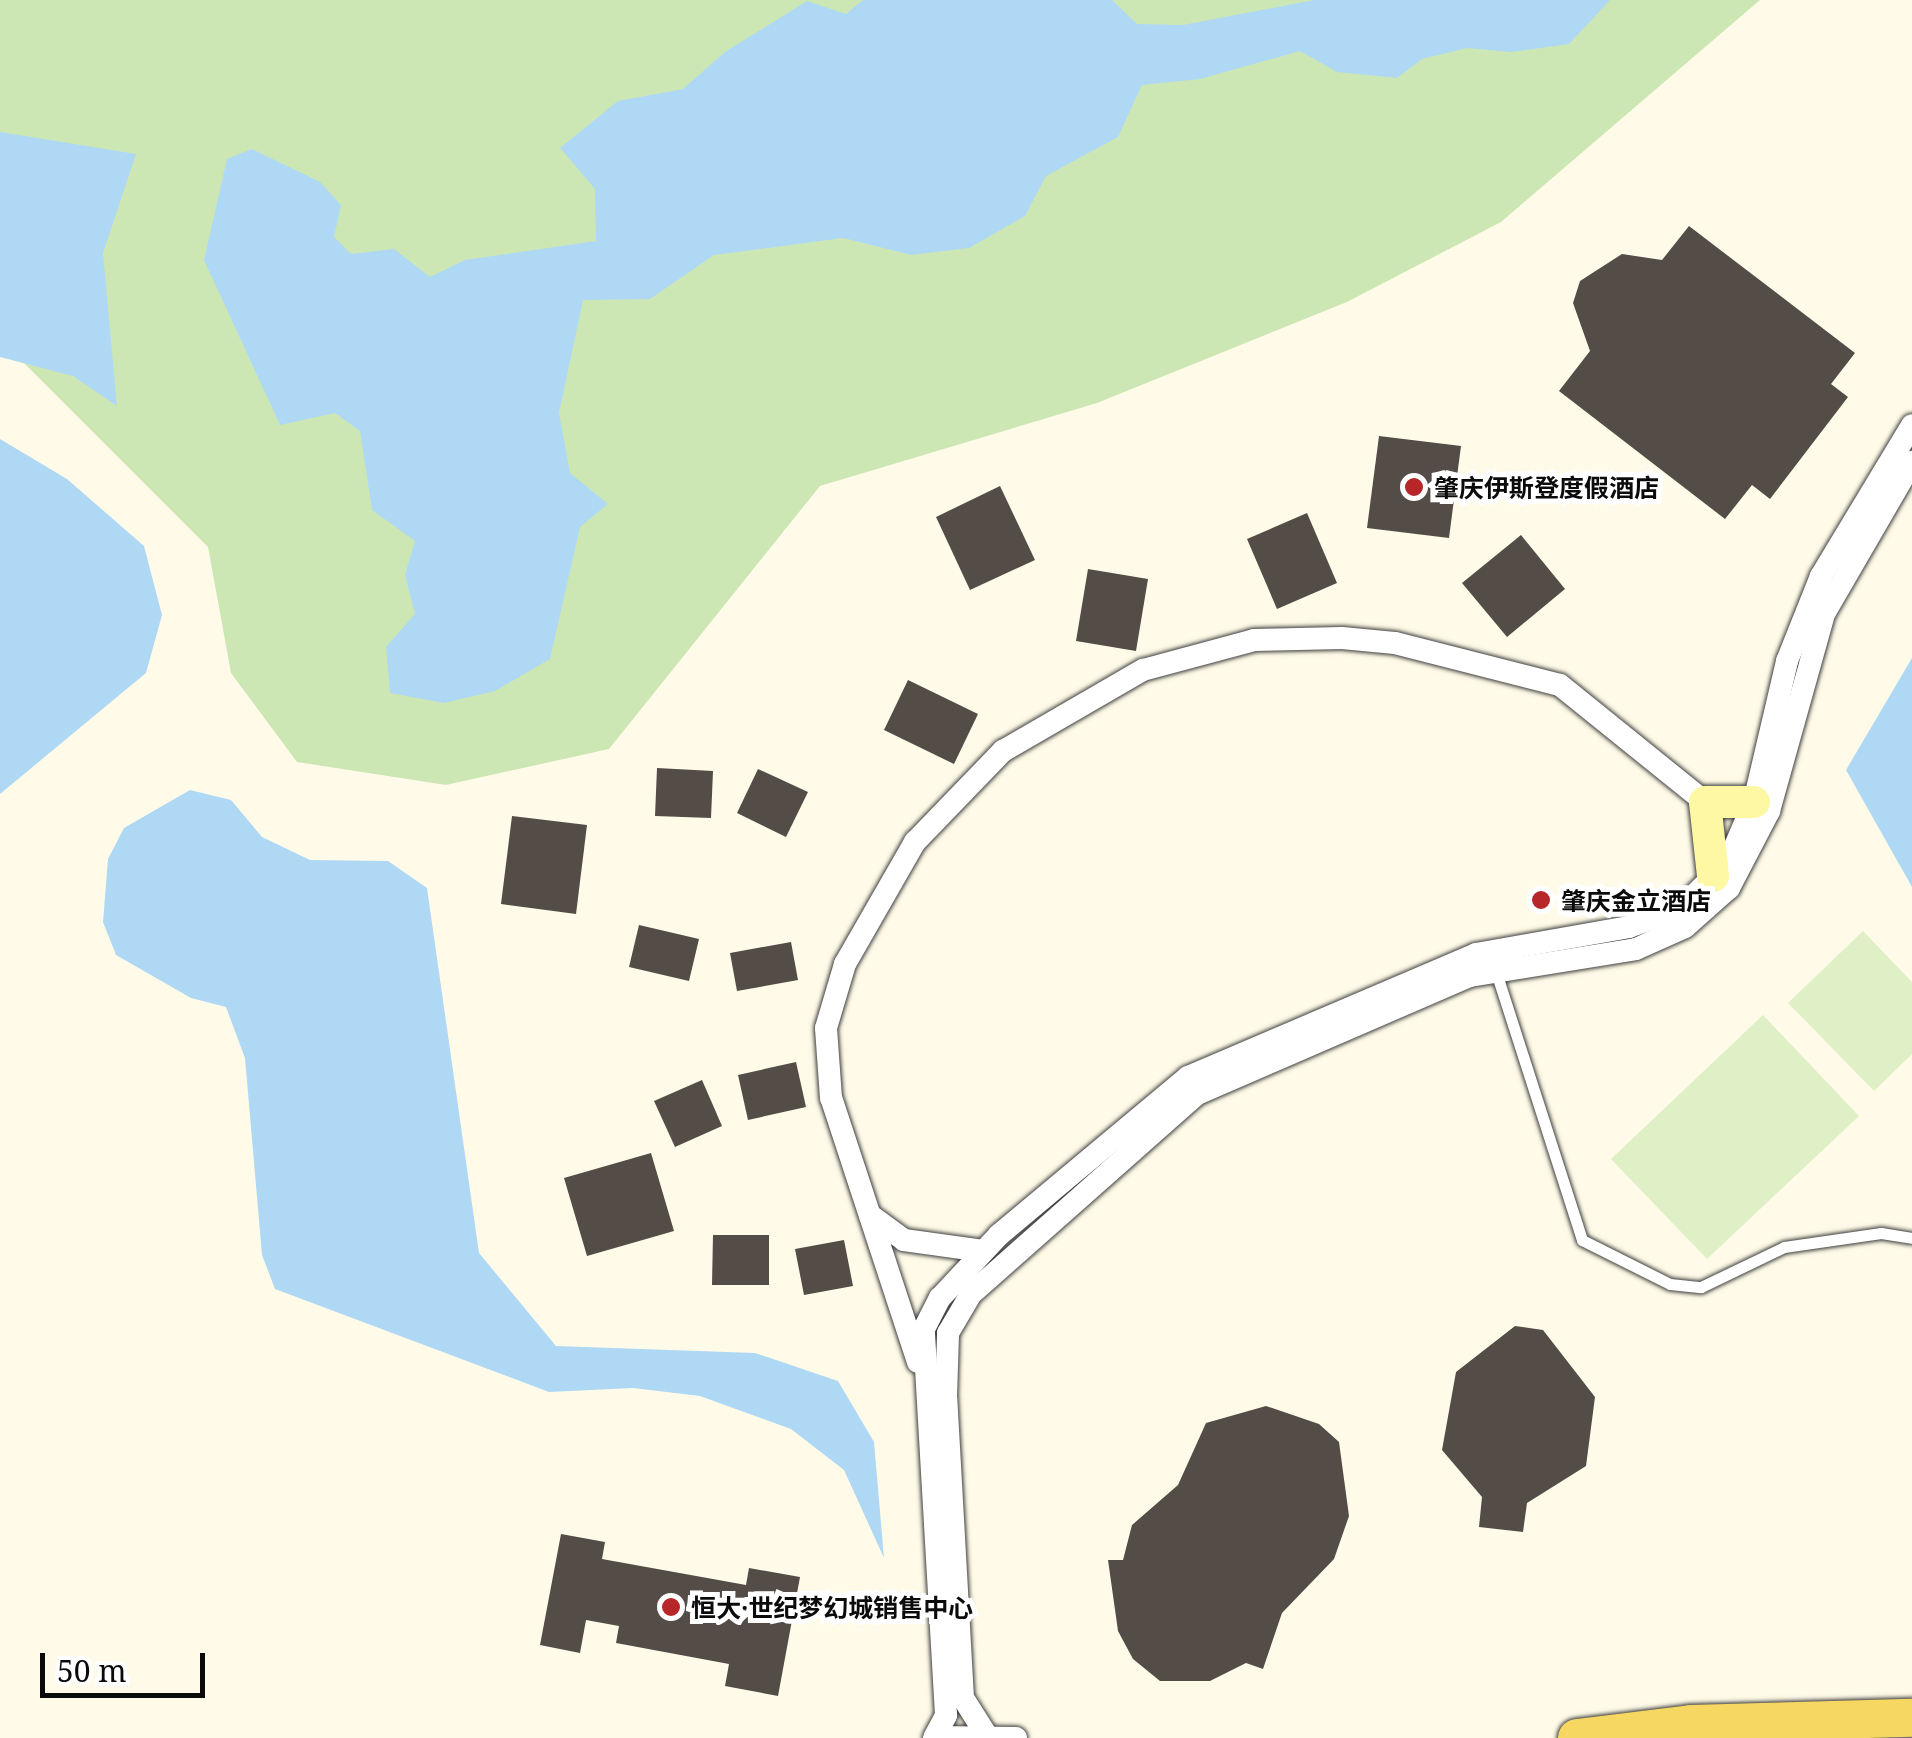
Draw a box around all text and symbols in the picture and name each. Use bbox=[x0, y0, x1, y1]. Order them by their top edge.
place label: 肇庆伊斯登度假酒店 bbox=[1434, 472, 1659, 502]
marker: 肇庆伊斯登度假酒店 bbox=[1403, 476, 1425, 498]
place label: 肇庆金立酒店 bbox=[1561, 885, 1711, 915]
marker: 肇庆金立酒店 bbox=[1530, 889, 1552, 911]
place label: 恒大·世纪梦幻城销售中心 bbox=[691, 1592, 973, 1622]
marker: 恒大·世纪梦幻城销售中心 bbox=[660, 1596, 682, 1618]
scale bar bbox=[45, 1633, 210, 1695]
text: 50 m bbox=[57, 1650, 127, 1691]

